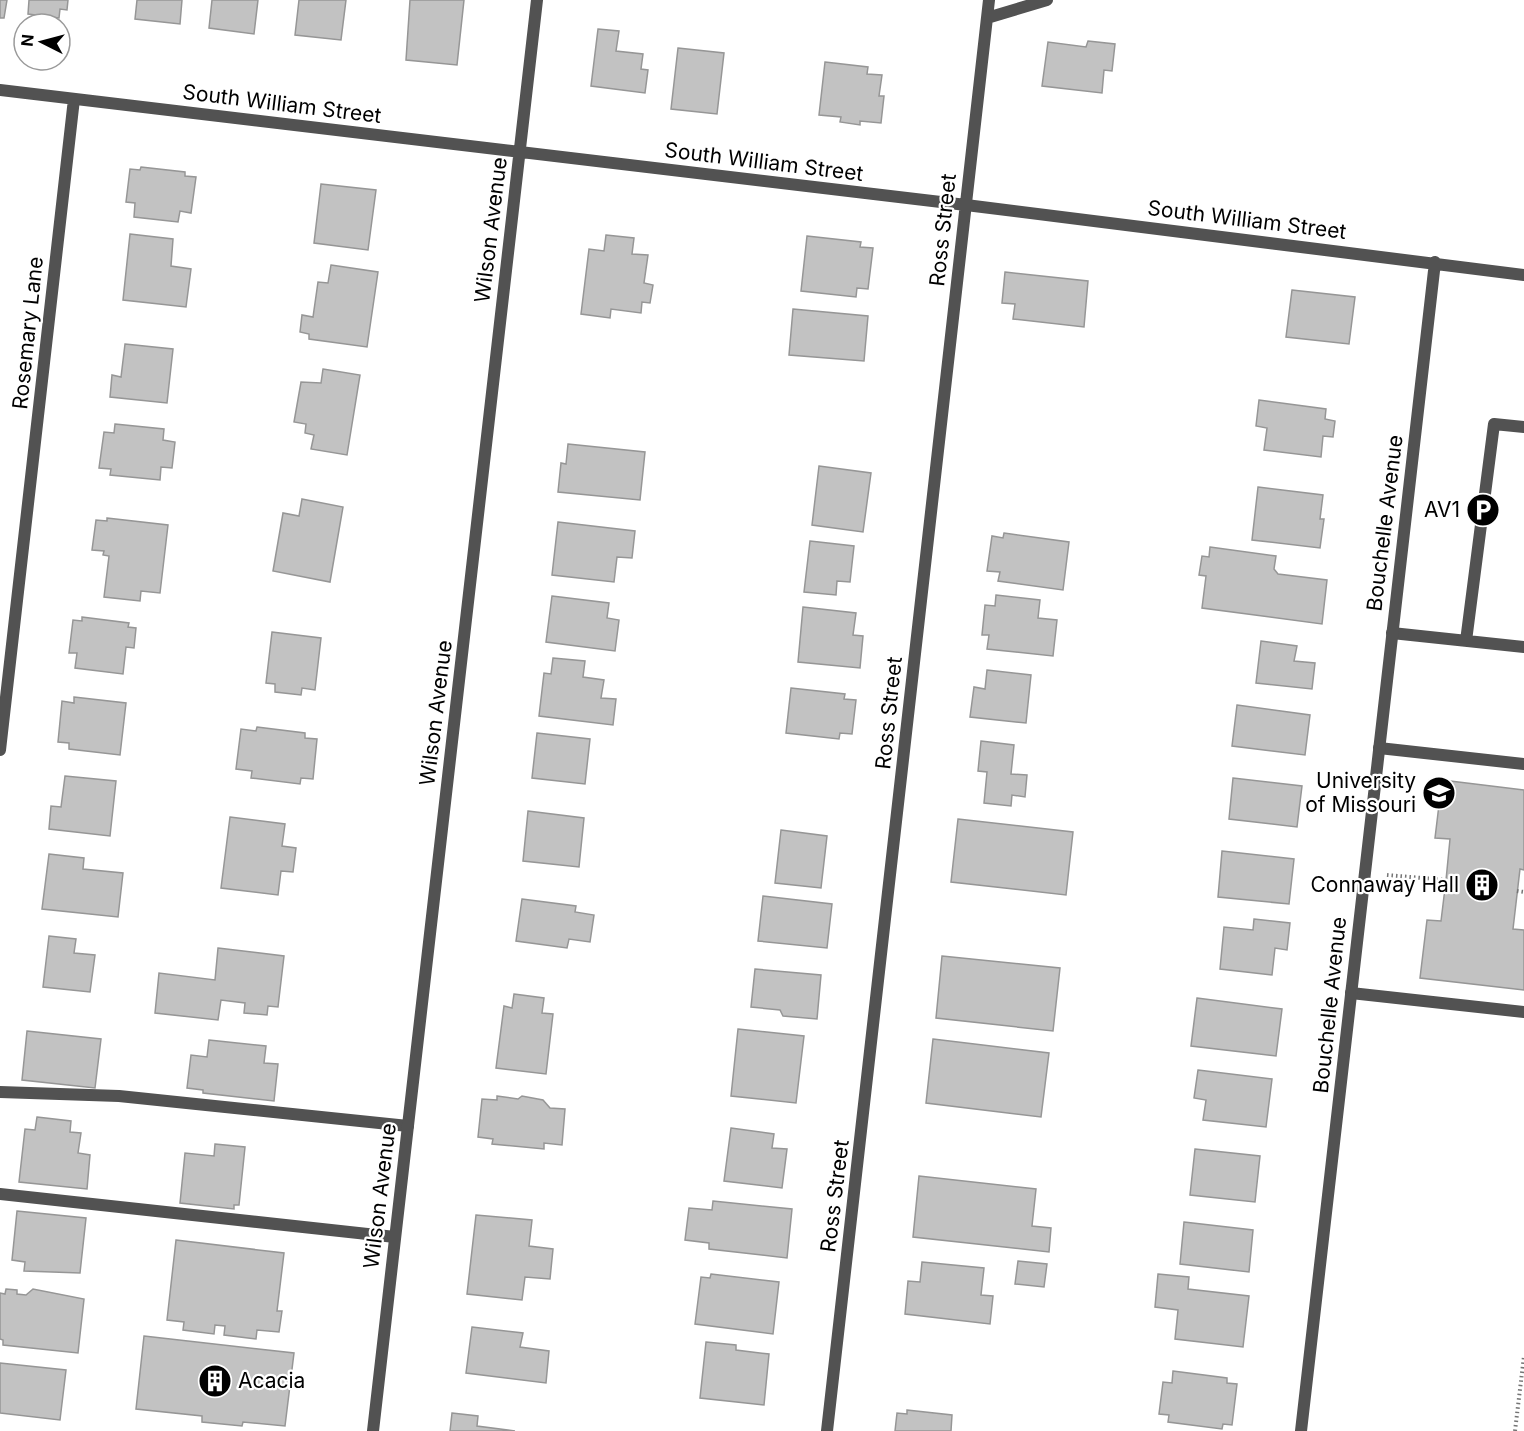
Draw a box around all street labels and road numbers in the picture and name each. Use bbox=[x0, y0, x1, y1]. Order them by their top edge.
street label: South William Street bbox=[181, 79, 383, 128]
street label: South William Street bbox=[663, 137, 865, 186]
street label: Wilson Avenue bbox=[469, 156, 512, 304]
street label: Ross Street bbox=[924, 172, 961, 288]
street label: South William Street bbox=[1146, 195, 1348, 244]
street label: Rosemary Lane bbox=[7, 255, 48, 411]
street label: Bouchelle Avenue bbox=[1361, 433, 1408, 613]
street label: Wilson Avenue bbox=[414, 639, 457, 787]
street label: Ross Street bbox=[870, 655, 907, 771]
street label: Bouchelle Avenue bbox=[1308, 915, 1351, 1095]
street label: Wilson Avenue bbox=[358, 1122, 401, 1270]
street label: Ross Street bbox=[815, 1138, 854, 1254]

